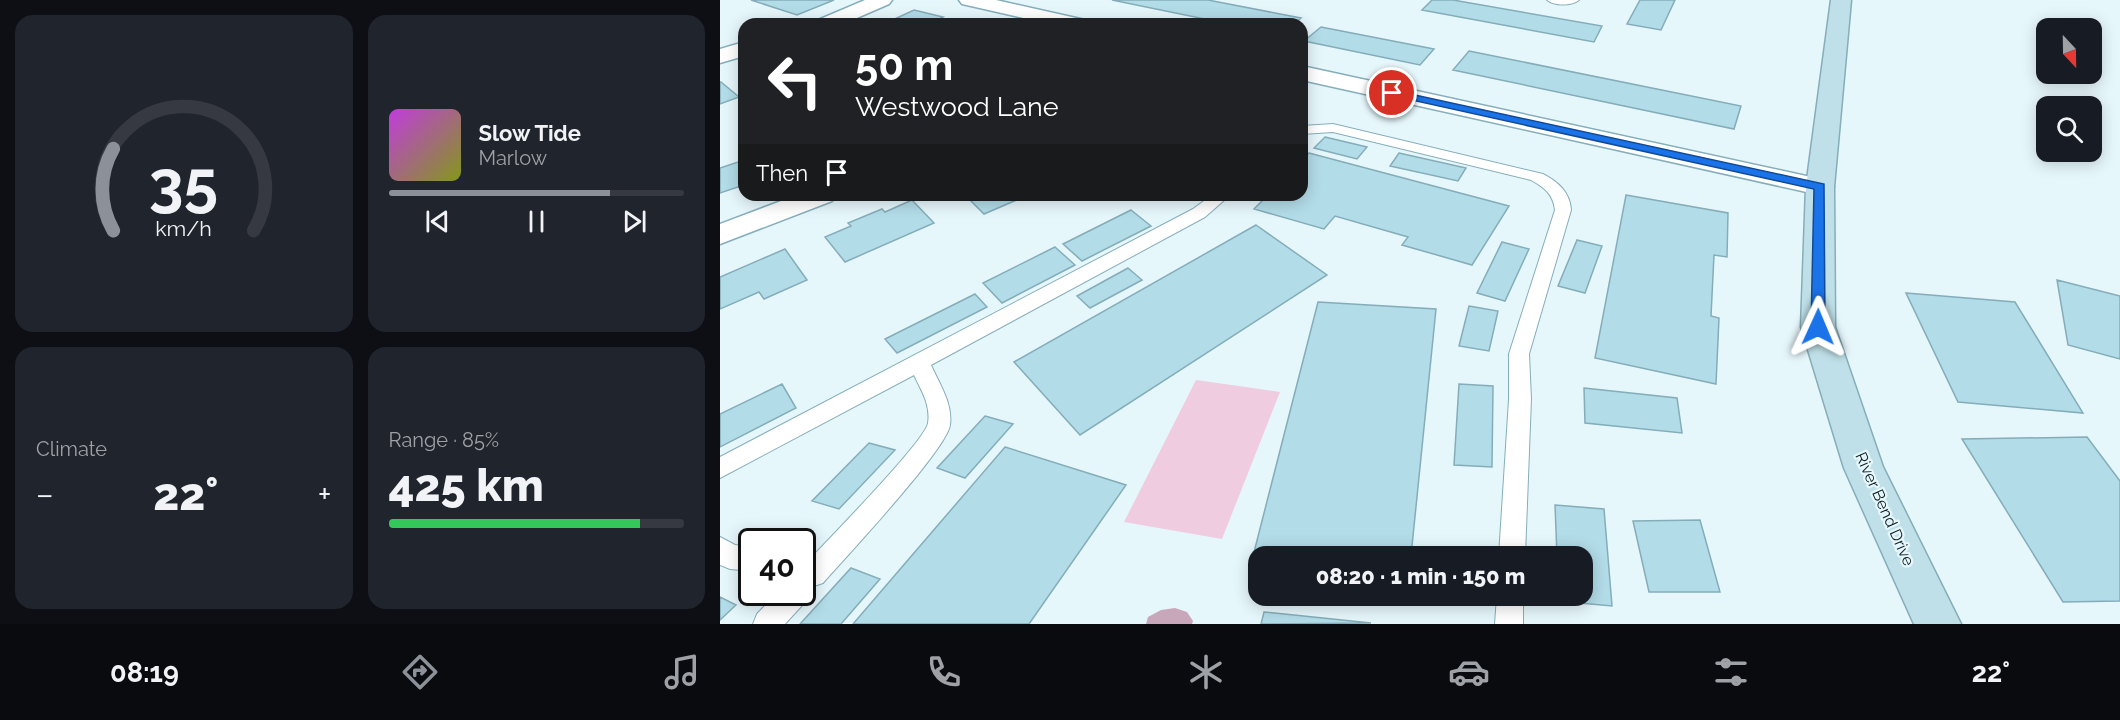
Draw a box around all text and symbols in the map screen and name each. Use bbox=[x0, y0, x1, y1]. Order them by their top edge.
north arrow bbox=[2036, 18, 2102, 84]
map controls bbox=[2036, 18, 2102, 162]
text: 50 m bbox=[855, 41, 953, 90]
icon: left bbox=[756, 42, 834, 120]
pin bbox=[1366, 67, 1417, 118]
icon: arrive bbox=[1375, 76, 1408, 109]
text: Westwood Lane bbox=[855, 91, 1059, 122]
button: search bbox=[2036, 96, 2102, 162]
text: Slow Tide bbox=[479, 120, 581, 146]
text: 35 bbox=[149, 146, 218, 220]
text: Marlow bbox=[479, 146, 547, 170]
icon: arrive bbox=[820, 156, 853, 189]
text: Then bbox=[756, 160, 808, 186]
icon: previous bbox=[421, 205, 454, 238]
icon: pause bbox=[520, 205, 553, 238]
icon: next bbox=[618, 205, 651, 238]
text: km/h bbox=[155, 216, 212, 241]
position arrow bbox=[1786, 295, 1850, 359]
text: Range · 85% bbox=[389, 428, 499, 452]
text: Climate bbox=[36, 437, 107, 461]
street label: River Bend Drive bbox=[1851, 449, 1919, 569]
text: 425 km bbox=[389, 459, 544, 512]
text: 22° bbox=[153, 468, 218, 521]
text: − bbox=[36, 475, 54, 514]
text: + bbox=[318, 475, 331, 514]
speed limit sign: 40 bbox=[738, 528, 816, 606]
text: 08:20 · 1 min · 150 m bbox=[1316, 563, 1525, 589]
icon: directions bbox=[399, 651, 441, 693]
icon: music bbox=[661, 651, 703, 693]
icon: phone bbox=[923, 651, 965, 693]
icon: climate bbox=[1185, 651, 1227, 693]
icon: car bbox=[1448, 651, 1490, 693]
icon: filters bbox=[1710, 651, 1752, 693]
text: 08:19 bbox=[110, 657, 179, 688]
text: 22° bbox=[1972, 657, 2010, 688]

